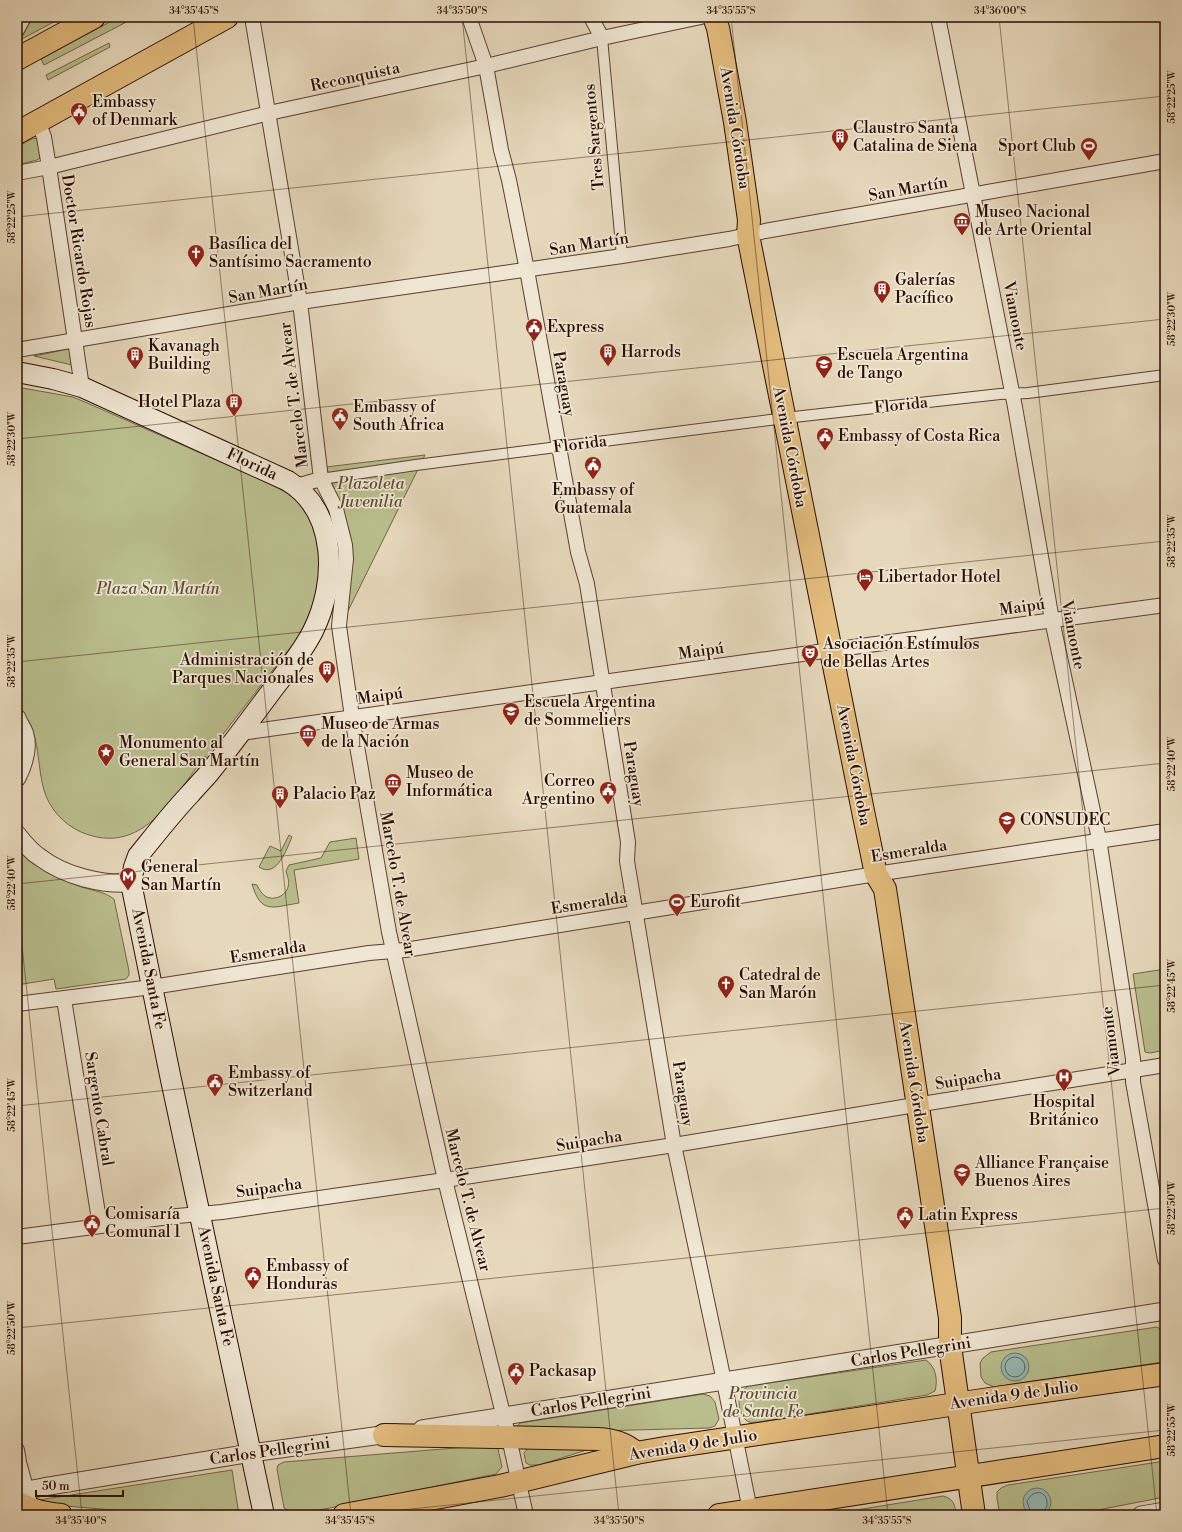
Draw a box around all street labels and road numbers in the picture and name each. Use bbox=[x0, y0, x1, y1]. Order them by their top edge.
street label: Reconquista bbox=[308, 58, 402, 96]
street label: Avenida Córdoba bbox=[715, 65, 755, 191]
street label: Tres Sargentos bbox=[579, 83, 609, 191]
street label: San Martín bbox=[867, 172, 950, 206]
street label: Doctor Ricardo Rojas bbox=[57, 173, 101, 329]
street label: San Martín bbox=[548, 228, 631, 260]
street label: San Martín bbox=[227, 274, 310, 308]
street label: Viamonte bbox=[998, 279, 1032, 352]
street label: Marcelo T. de Alvear bbox=[275, 321, 313, 469]
street label: Paraguay bbox=[548, 350, 580, 419]
street label: Avenida Córdoba bbox=[768, 384, 812, 510]
street label: Florida bbox=[873, 392, 930, 418]
street label: Florida bbox=[552, 431, 609, 457]
street label: Florida bbox=[223, 444, 281, 485]
street label: Maipú bbox=[998, 594, 1046, 620]
street label: Viamonte bbox=[1056, 598, 1090, 671]
street label: Maipú bbox=[677, 638, 725, 664]
street label: Maipú bbox=[356, 683, 404, 709]
street label: Avenida Córdoba bbox=[832, 702, 876, 828]
street label: Paraguay bbox=[619, 740, 649, 809]
street label: Marcelo T. de Alvear bbox=[375, 810, 421, 958]
street label: Esmeralda bbox=[869, 835, 949, 867]
street label: Esmeralda bbox=[549, 887, 629, 919]
street label: Avenida Santa Fe bbox=[127, 906, 171, 1031]
street label: Esmeralda bbox=[228, 936, 308, 968]
street label: Viamonte bbox=[1097, 1005, 1125, 1078]
street label: Avenida Córdoba bbox=[894, 1019, 934, 1145]
street label: Sargento Cabral bbox=[80, 1050, 118, 1168]
street label: Paraguay bbox=[668, 1060, 698, 1129]
street label: Suipacha bbox=[934, 1064, 1003, 1094]
street label: Marcelo T. de Alvear bbox=[441, 1126, 495, 1274]
street label: Suipacha bbox=[555, 1126, 624, 1156]
street label: Suipacha bbox=[235, 1173, 304, 1203]
street label: Avenida Santa Fe bbox=[193, 1223, 239, 1348]
street label: Carlos Pellegrini bbox=[850, 1333, 972, 1371]
street label: Avenida 9 de Julio bbox=[947, 1376, 1080, 1414]
street label: Carlos Pellegrini bbox=[530, 1383, 652, 1421]
street label: Avenida 9 de Julio bbox=[626, 1425, 759, 1465]
street label: Carlos Pellegrini bbox=[209, 1433, 331, 1469]

